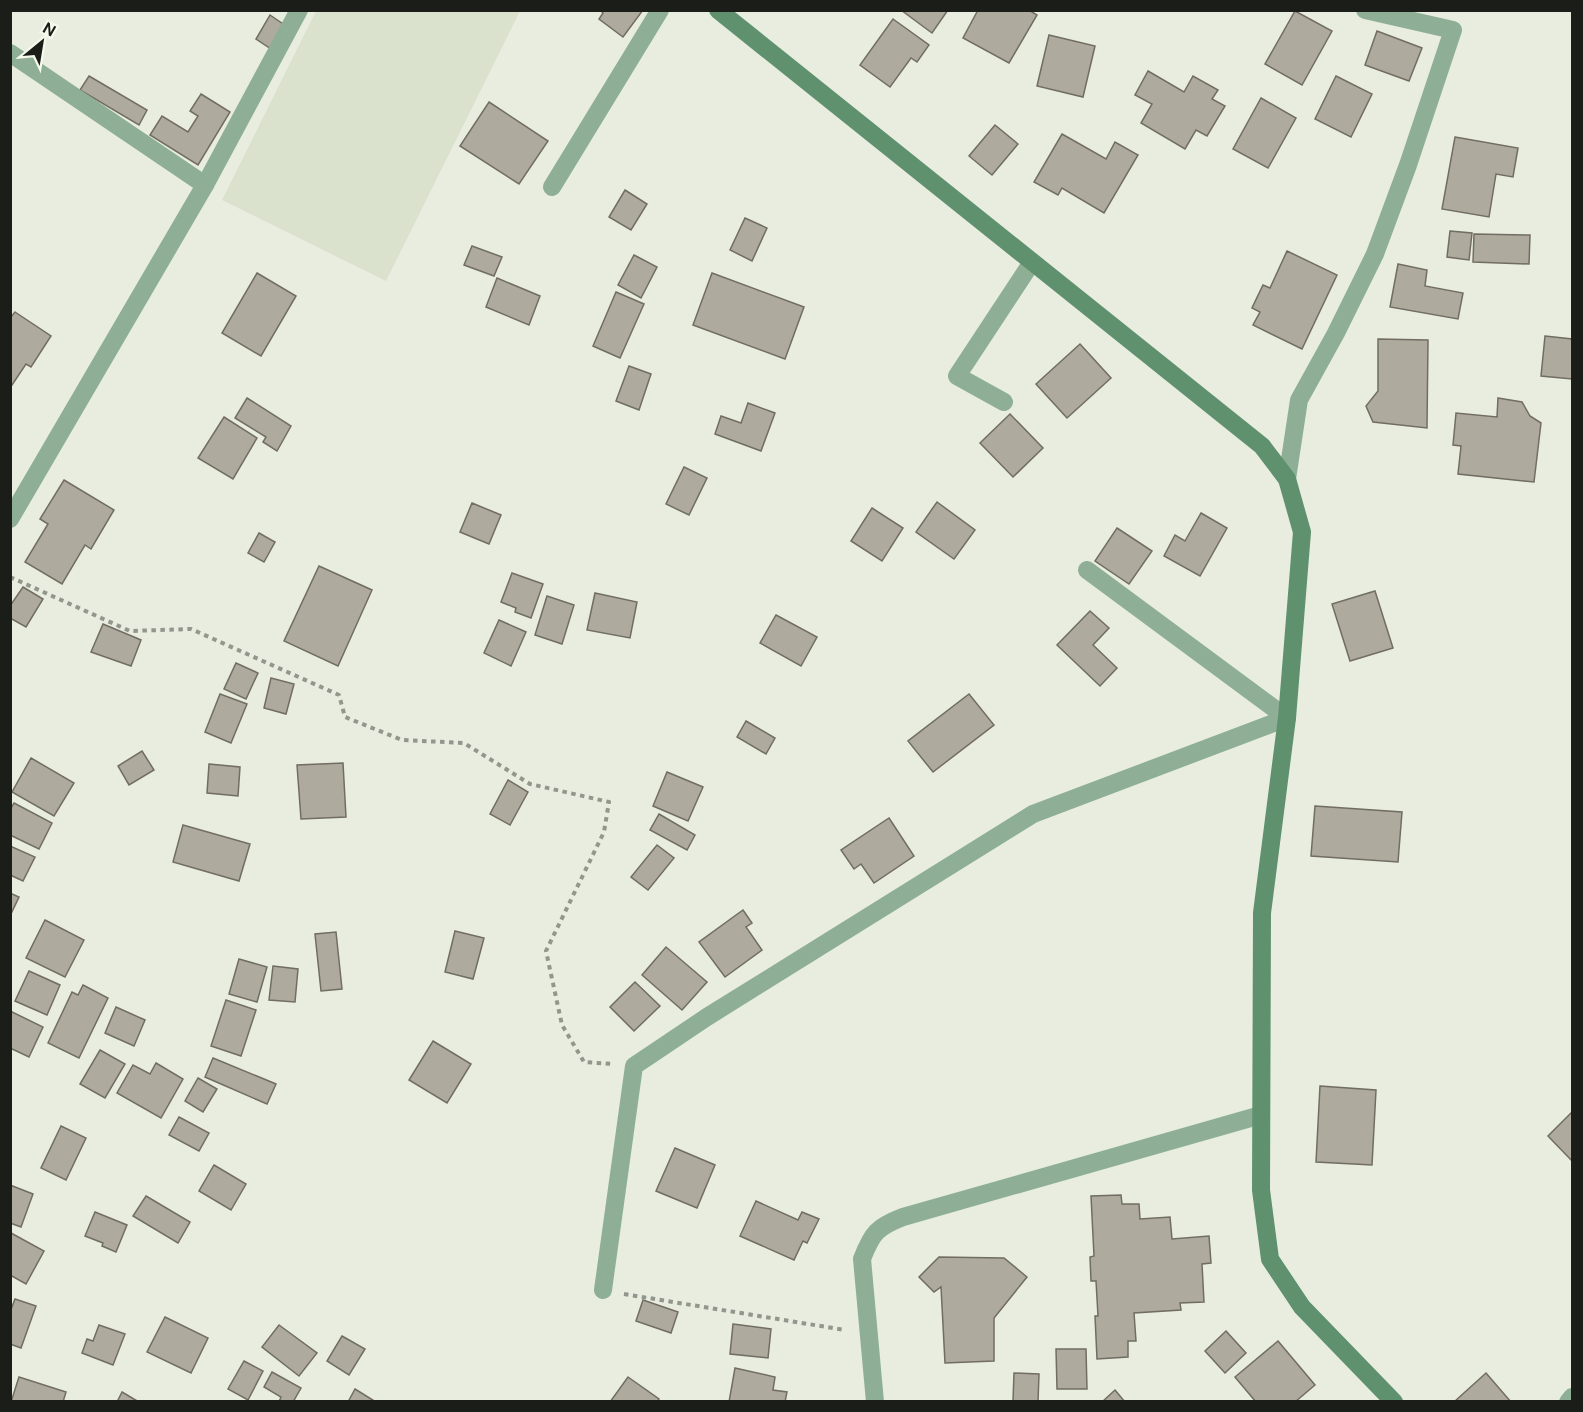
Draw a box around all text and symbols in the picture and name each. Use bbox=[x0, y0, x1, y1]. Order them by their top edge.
north arrow bbox=[12, 12, 72, 72]
text: N bbox=[39, 17, 60, 41]

